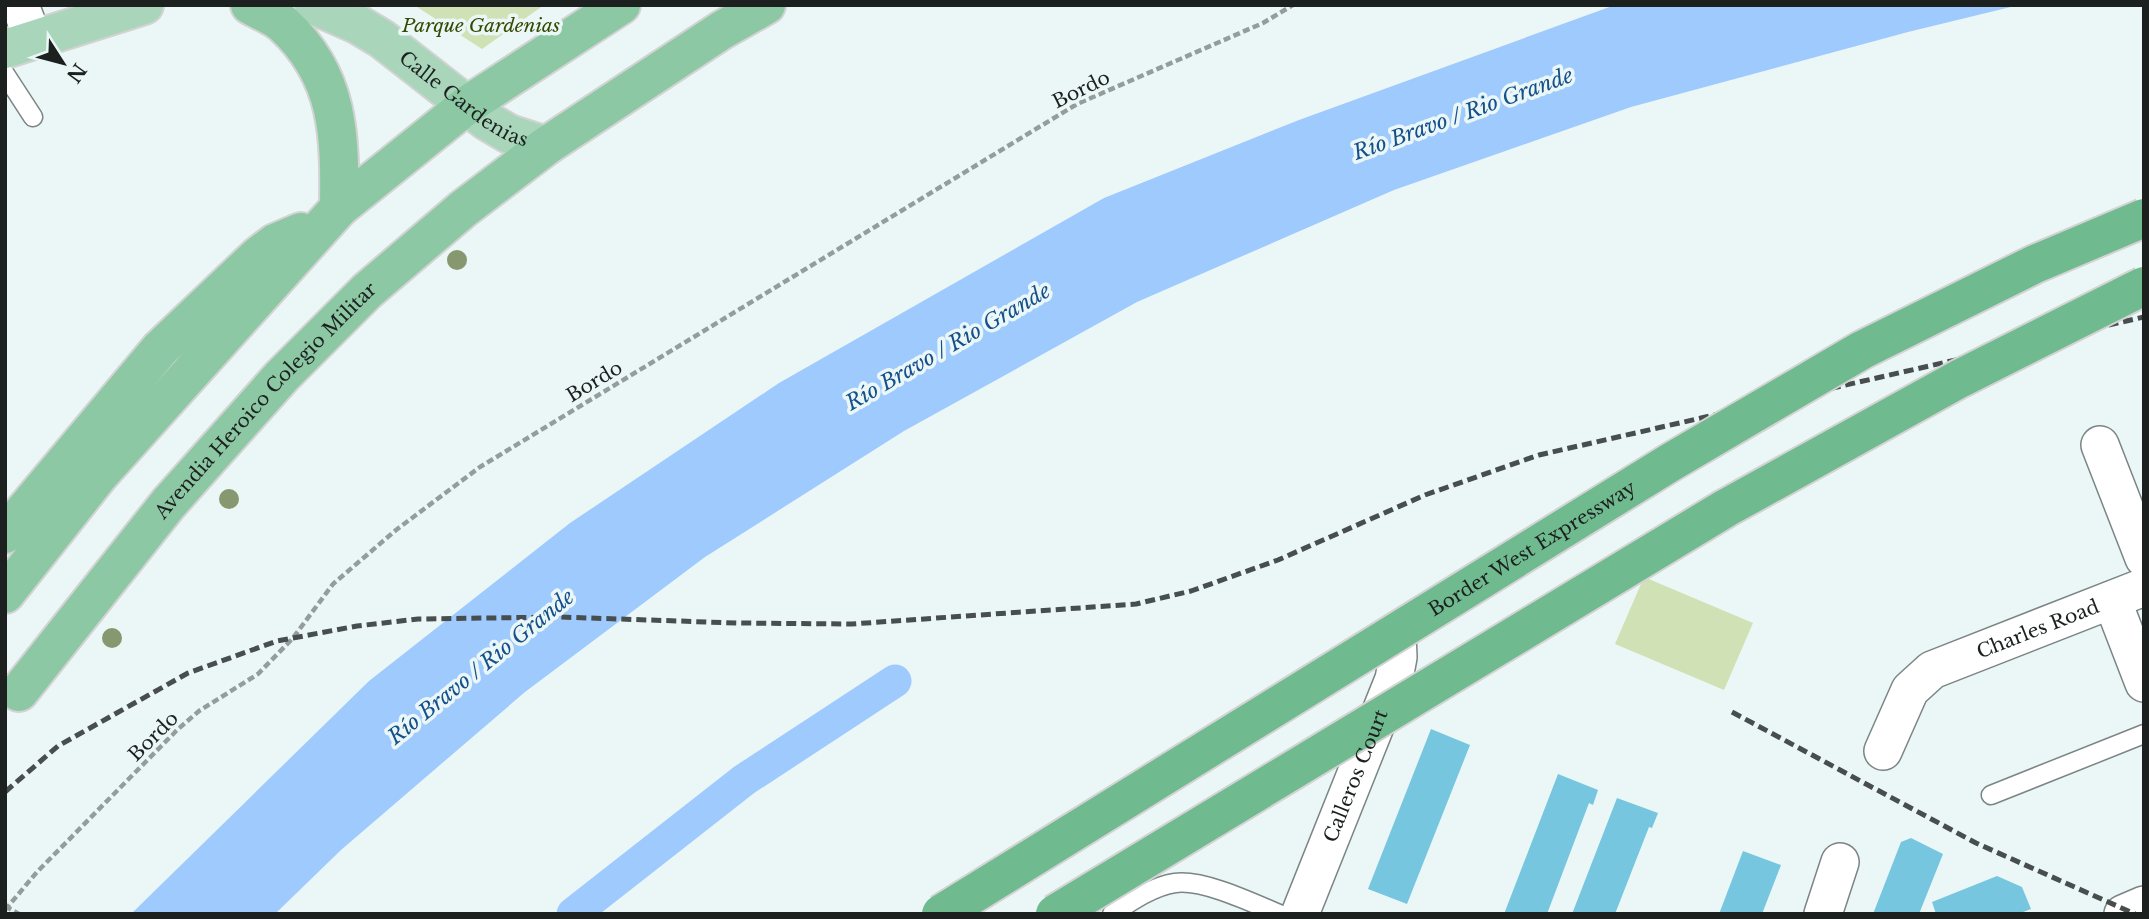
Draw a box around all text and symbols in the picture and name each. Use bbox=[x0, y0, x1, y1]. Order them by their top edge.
park label: Parque Gardenias bbox=[401, 14, 560, 37]
north arrow bbox=[28, 28, 98, 98]
street label: Calle Gardenias bbox=[395, 46, 531, 151]
text: N bbox=[62, 59, 91, 87]
water label: Río Bravo / Rio Grande bbox=[1349, 62, 1577, 166]
street label: Bordo bbox=[1049, 66, 1114, 113]
street label: Avendia Heroico Colegio Militar bbox=[149, 277, 381, 524]
water label: Río Bravo / Rio Grande bbox=[840, 277, 1055, 417]
street label: Bordo bbox=[562, 356, 626, 407]
street label: Border West Expressway bbox=[1424, 476, 1640, 621]
water label: Río Bravo / Rio Grande bbox=[382, 584, 580, 751]
street label: Charles Road bbox=[1973, 595, 2103, 663]
street label: Calleros Court bbox=[1319, 705, 1393, 846]
street label: Bordo bbox=[124, 707, 183, 766]

